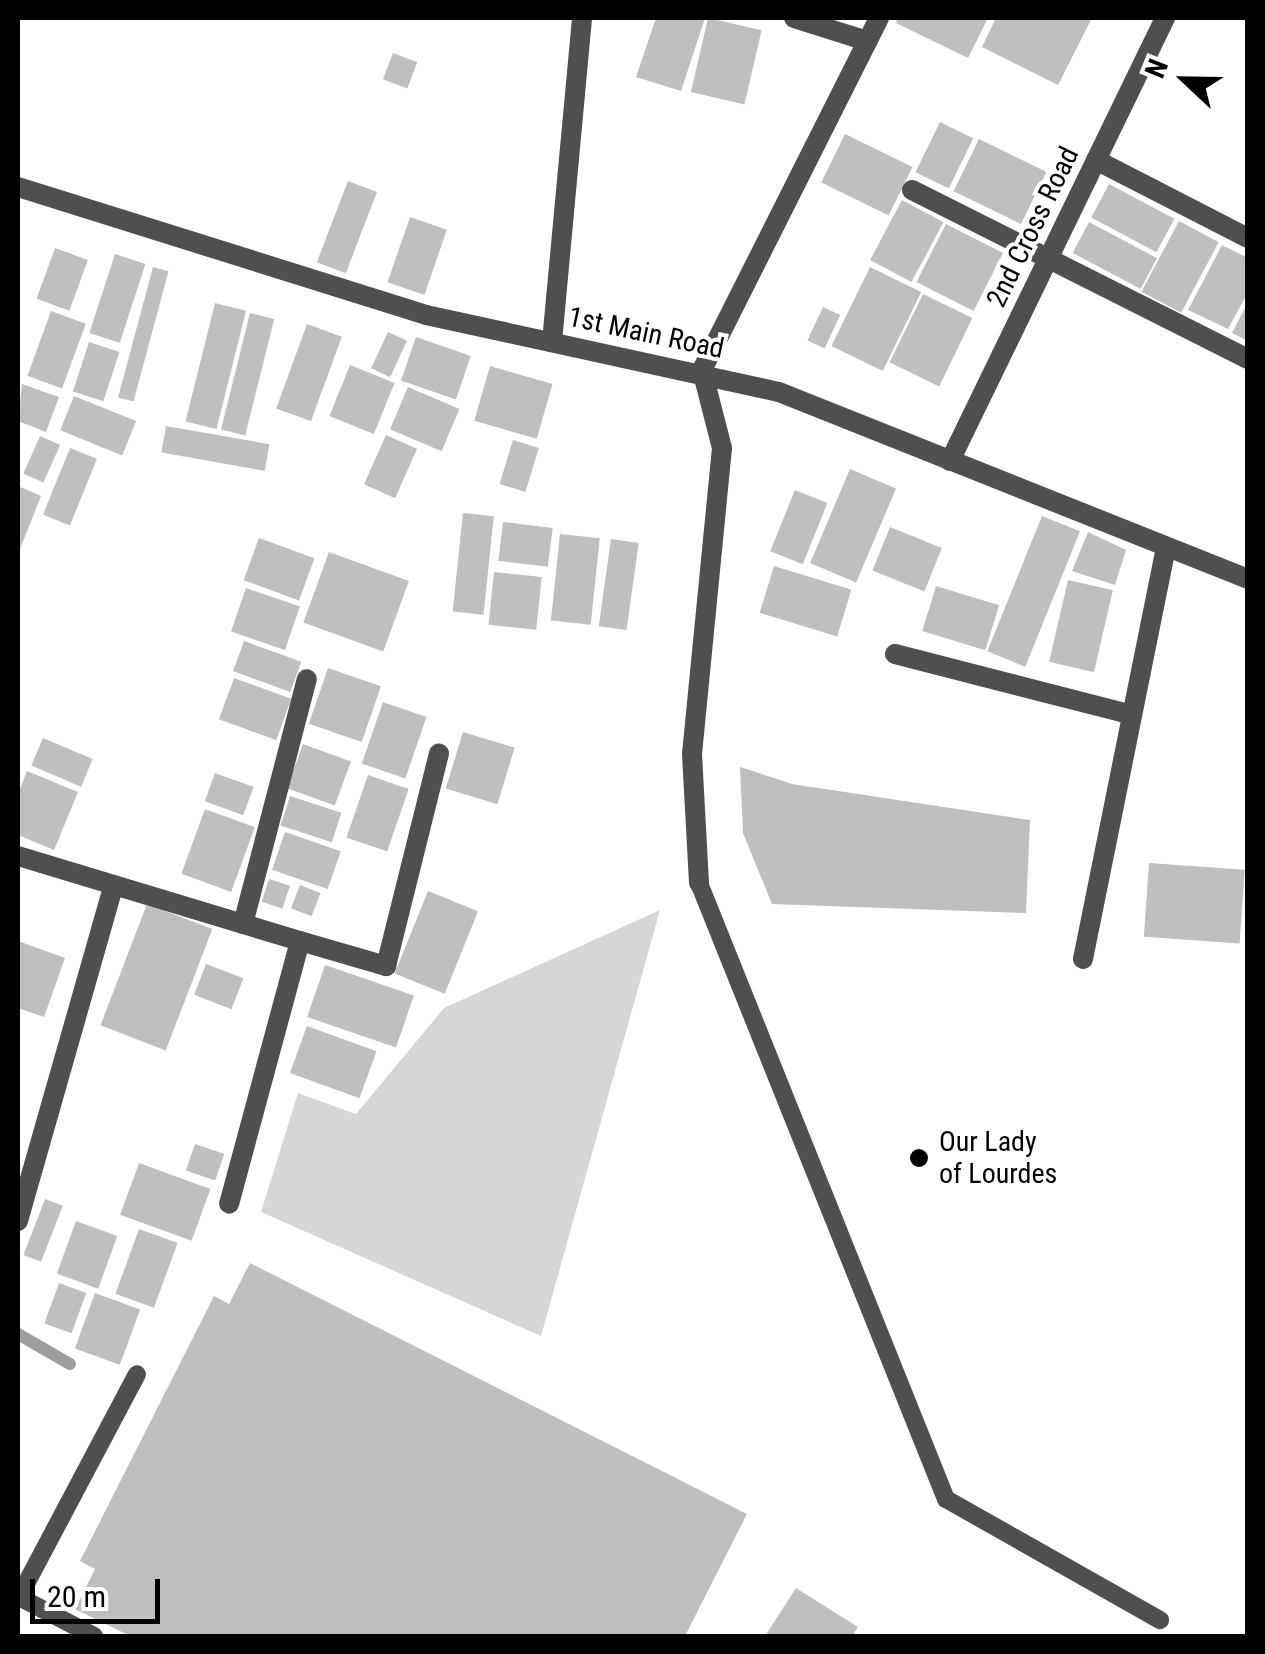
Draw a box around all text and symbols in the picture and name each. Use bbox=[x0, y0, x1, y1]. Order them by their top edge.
north arrow bbox=[1135, 30, 1235, 130]
text: N bbox=[1138, 54, 1175, 83]
street label: 2nd Cross Road bbox=[980, 141, 1086, 313]
street label: 1st Main Road bbox=[565, 300, 727, 366]
place label: Our Lady of Lourdes bbox=[939, 1125, 1057, 1191]
marker: Our Lady of Lourdes bbox=[908, 1147, 930, 1169]
scale bar bbox=[35, 1559, 165, 1621]
text: 20 m bbox=[47, 1579, 106, 1614]

